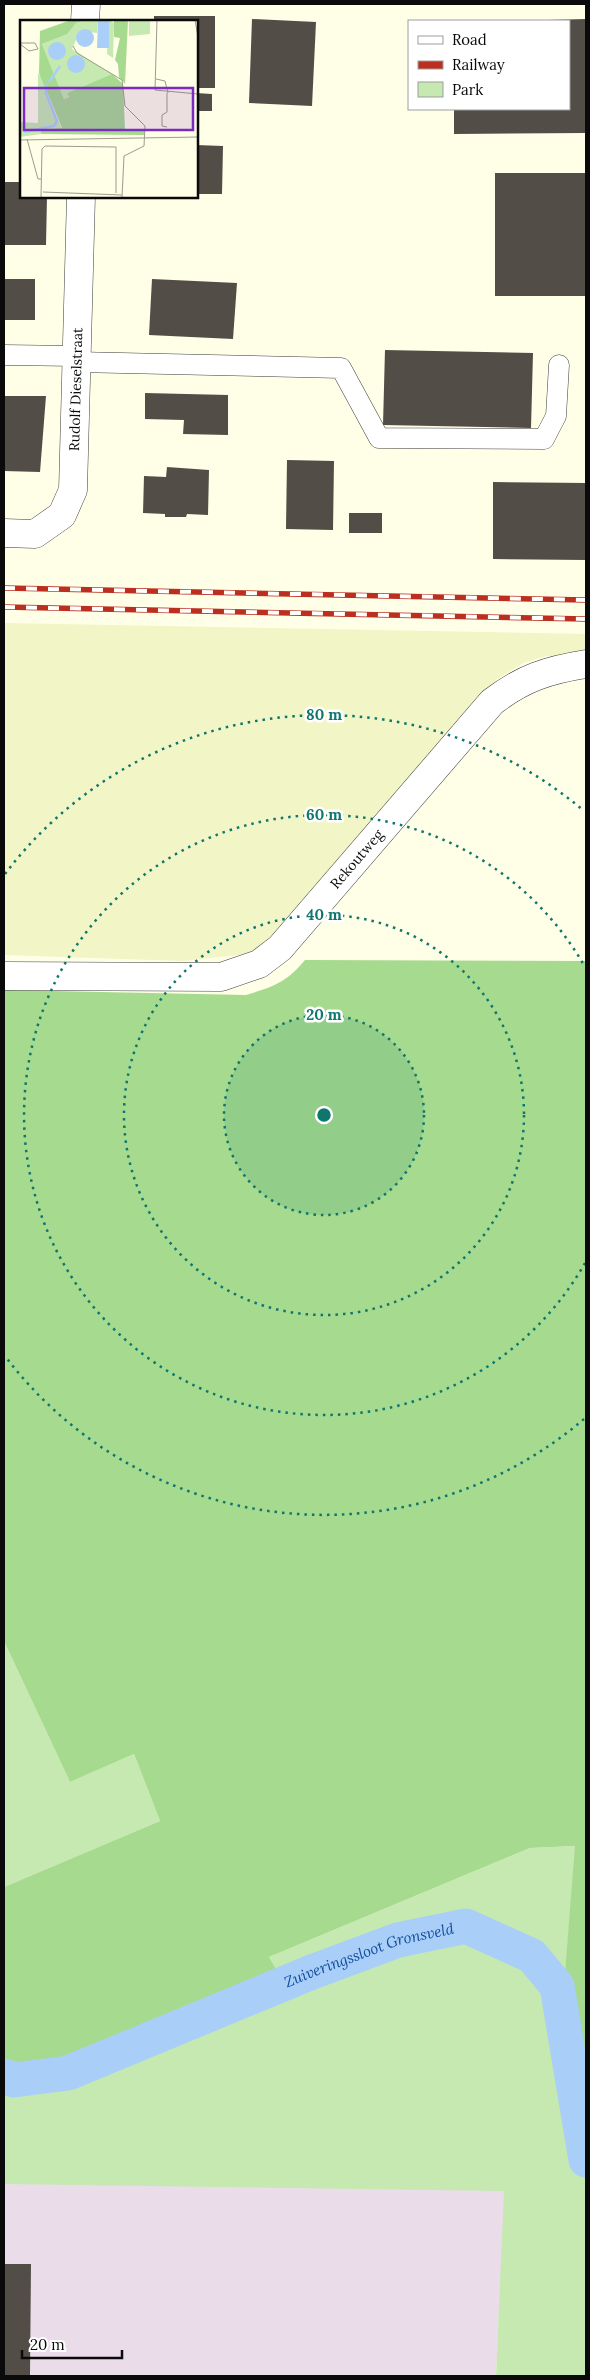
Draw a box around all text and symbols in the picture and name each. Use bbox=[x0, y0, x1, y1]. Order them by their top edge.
inset map bbox=[20, 20, 198, 198]
legend bbox=[408, 20, 570, 110]
text: Road bbox=[452, 30, 487, 49]
text: Railway bbox=[452, 55, 505, 74]
text: Park bbox=[452, 80, 483, 99]
street label: Rudolf Dieselstraat bbox=[65, 327, 86, 451]
text: 80 m bbox=[306, 705, 342, 724]
text: 60 m bbox=[306, 805, 342, 824]
street label: Rekoutweg bbox=[326, 826, 387, 892]
text: 40 m bbox=[306, 905, 342, 924]
text: 20 m bbox=[306, 1005, 342, 1024]
centre of rings bbox=[315, 1106, 333, 1124]
water label: Zuiveringssloot Gronsveld bbox=[281, 1919, 456, 1991]
scale bar bbox=[22, 2328, 122, 2360]
text: 20 m bbox=[30, 2335, 65, 2354]

